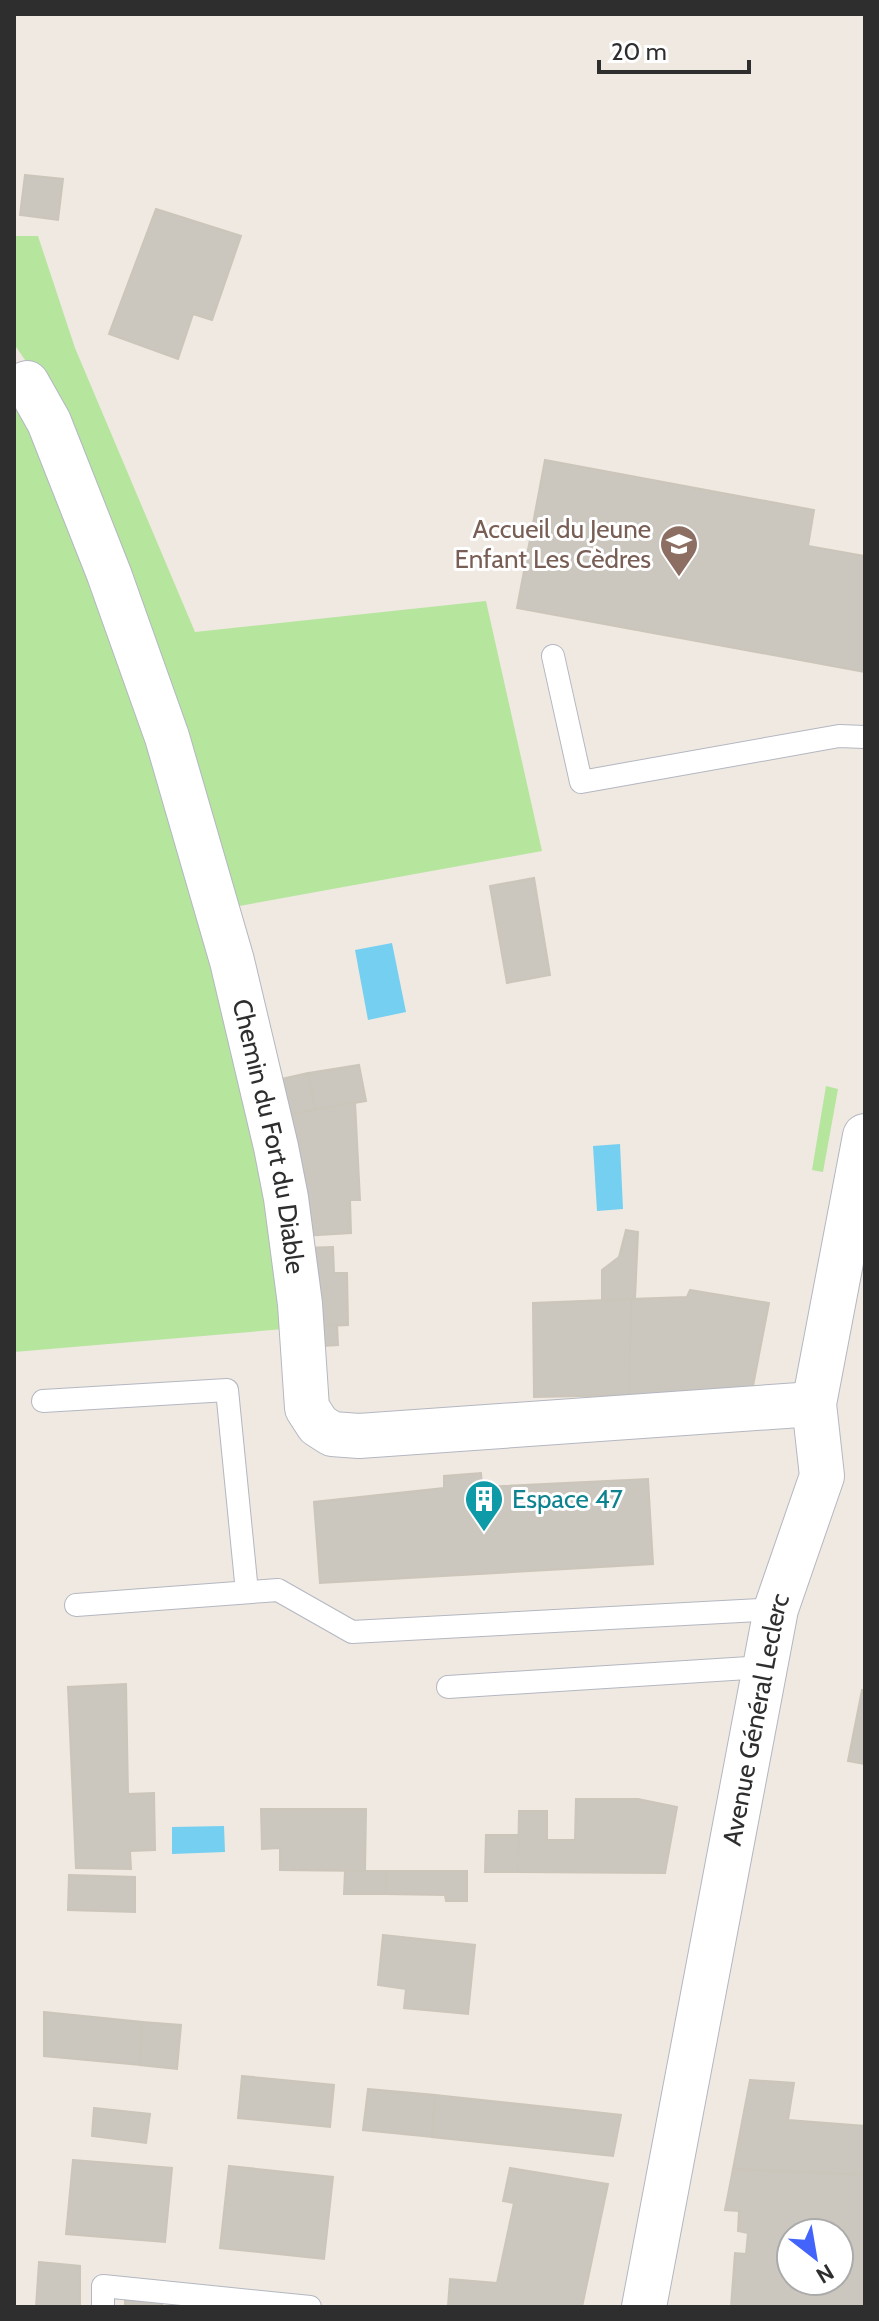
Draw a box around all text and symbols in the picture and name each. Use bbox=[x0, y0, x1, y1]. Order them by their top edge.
scale bar bbox=[599, 24, 749, 74]
text: 20 m bbox=[611, 37, 667, 66]
place label: Accueil du Jeune Enfant Les Cèdres bbox=[454, 513, 651, 575]
school or university icon: Accueil du Jeune Enfant Les Cèdres bbox=[658, 523, 700, 578]
street label: Chemin du Fort du Diable bbox=[226, 996, 312, 1276]
building icon: Espace 47 bbox=[463, 1478, 505, 1533]
place label: Espace 47 bbox=[512, 1483, 623, 1515]
street label: Avenue Général Leclerc bbox=[716, 1589, 796, 1848]
north arrow bbox=[775, 2217, 855, 2297]
text: N bbox=[811, 2258, 839, 2289]

